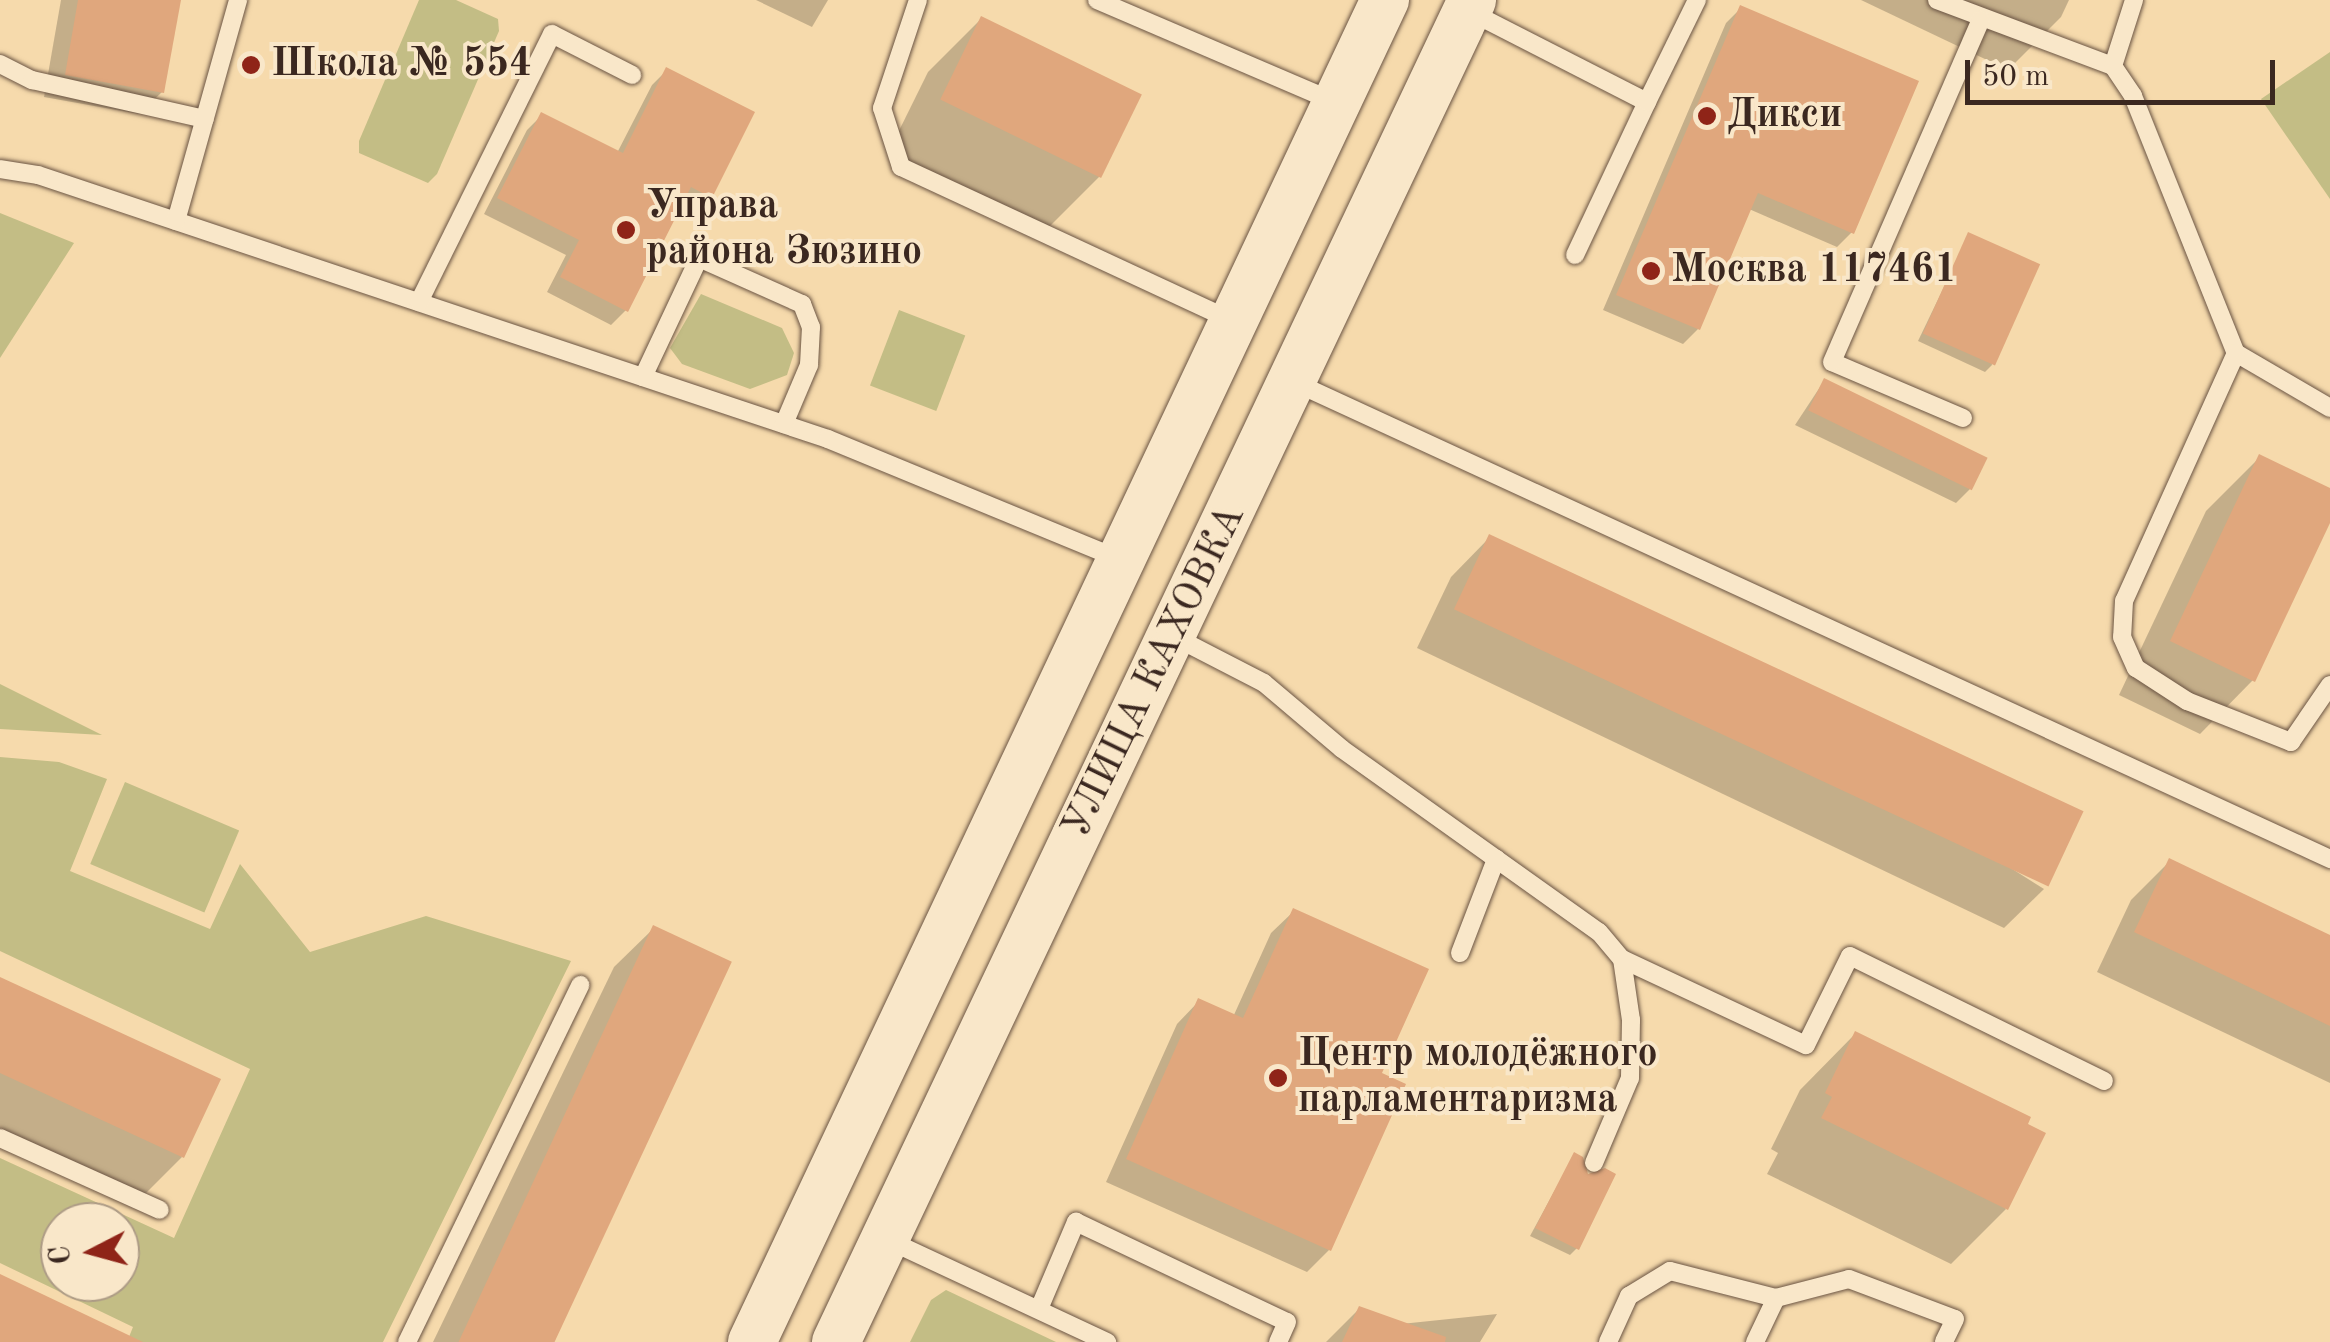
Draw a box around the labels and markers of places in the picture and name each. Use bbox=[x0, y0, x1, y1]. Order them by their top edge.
place label: Школа № 554 bbox=[271, 41, 532, 89]
marker: Школа № 554 bbox=[240, 54, 262, 76]
place label: Дикси bbox=[1727, 92, 1842, 140]
marker: Дикси bbox=[1696, 105, 1718, 127]
place label: Управа района Зюзино bbox=[646, 183, 922, 277]
marker: Управа района Зюзино bbox=[615, 219, 637, 241]
place label: Москва 117461 bbox=[1671, 247, 1957, 295]
marker: Москва 117461 bbox=[1640, 260, 1662, 282]
place label: Центр молодёжного парламентаризма bbox=[1298, 1031, 1658, 1125]
marker: Центр молодёжного парламентаризма bbox=[1267, 1067, 1289, 1089]

